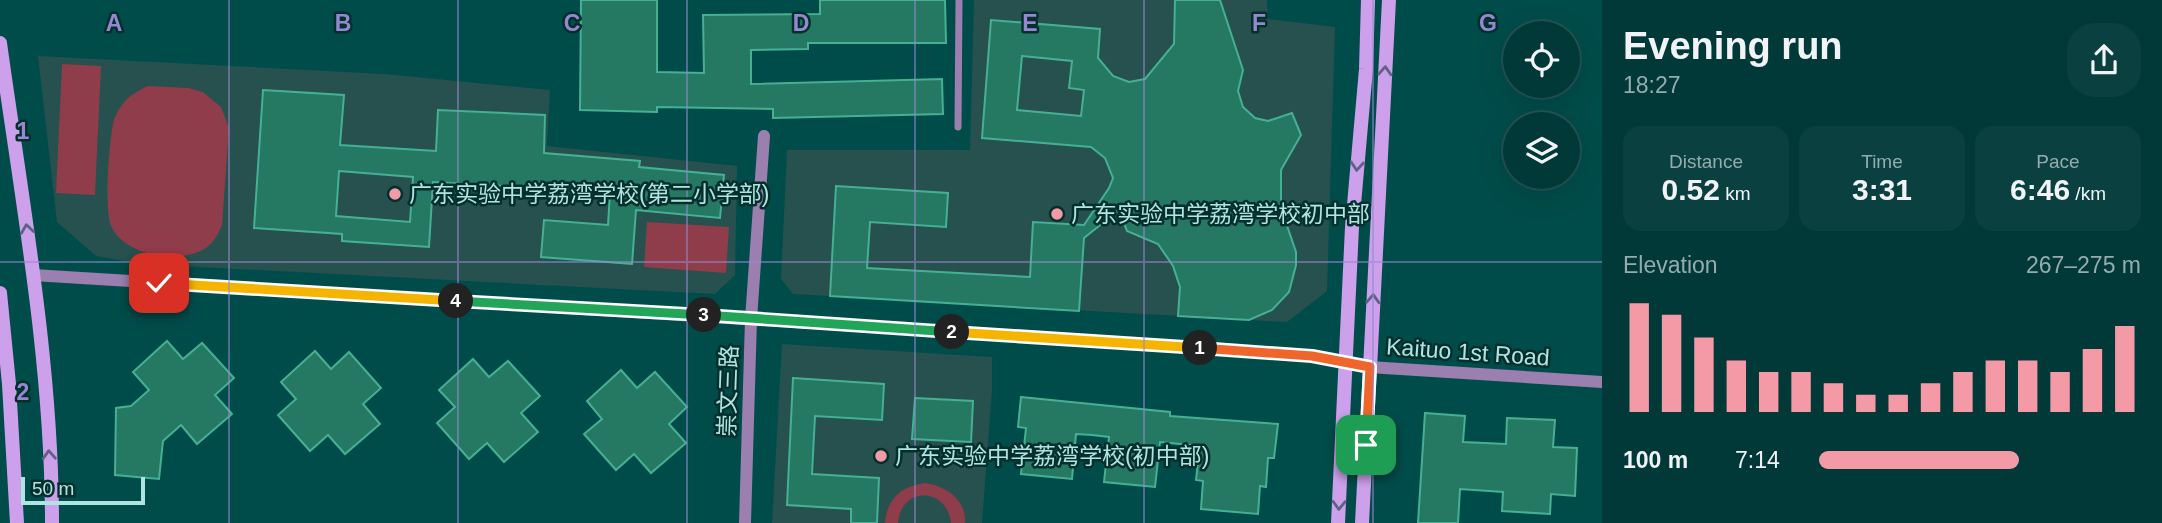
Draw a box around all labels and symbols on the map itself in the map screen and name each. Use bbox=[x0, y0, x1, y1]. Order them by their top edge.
text: A bbox=[106, 10, 122, 36]
text: B bbox=[335, 10, 351, 36]
text: C bbox=[564, 10, 580, 36]
text: D bbox=[793, 10, 809, 36]
text: E bbox=[1022, 10, 1038, 36]
text: F bbox=[1252, 10, 1266, 36]
text: G bbox=[1479, 10, 1497, 36]
one-way arrow bbox=[1378, 66, 1393, 77]
text: 1 bbox=[17, 118, 30, 144]
one-way arrow bbox=[1350, 160, 1365, 172]
place label: 广东实验中学荔湾学校(第二小学部) bbox=[409, 181, 769, 207]
marker: 广东实验中学荔湾学校(第二小学部) bbox=[387, 186, 403, 202]
place label: 广东实验中学荔湾学校初中部 bbox=[1071, 201, 1370, 227]
marker: 广东实验中学荔湾学校初中部 bbox=[1049, 206, 1065, 222]
one-way arrow bbox=[19, 223, 34, 234]
pin bbox=[129, 253, 189, 313]
pin: 4 bbox=[438, 284, 474, 318]
one-way arrow bbox=[1366, 293, 1381, 304]
pin: 3 bbox=[686, 298, 722, 332]
pin: 2 bbox=[934, 314, 970, 350]
pin: 1 bbox=[1182, 330, 1218, 366]
street label: Kaituo 1st Road bbox=[1385, 333, 1551, 371]
street label: 崇文三路 bbox=[713, 345, 743, 437]
text: 2 bbox=[17, 379, 29, 405]
pin bbox=[1336, 415, 1396, 475]
place label: 广东实验中学荔湾学校(初中部) bbox=[895, 443, 1209, 469]
marker: 广东实验中学荔湾学校(初中部) bbox=[873, 448, 889, 464]
one-way arrow bbox=[41, 449, 56, 460]
scale bar bbox=[21, 474, 145, 506]
one-way arrow bbox=[1332, 500, 1347, 511]

